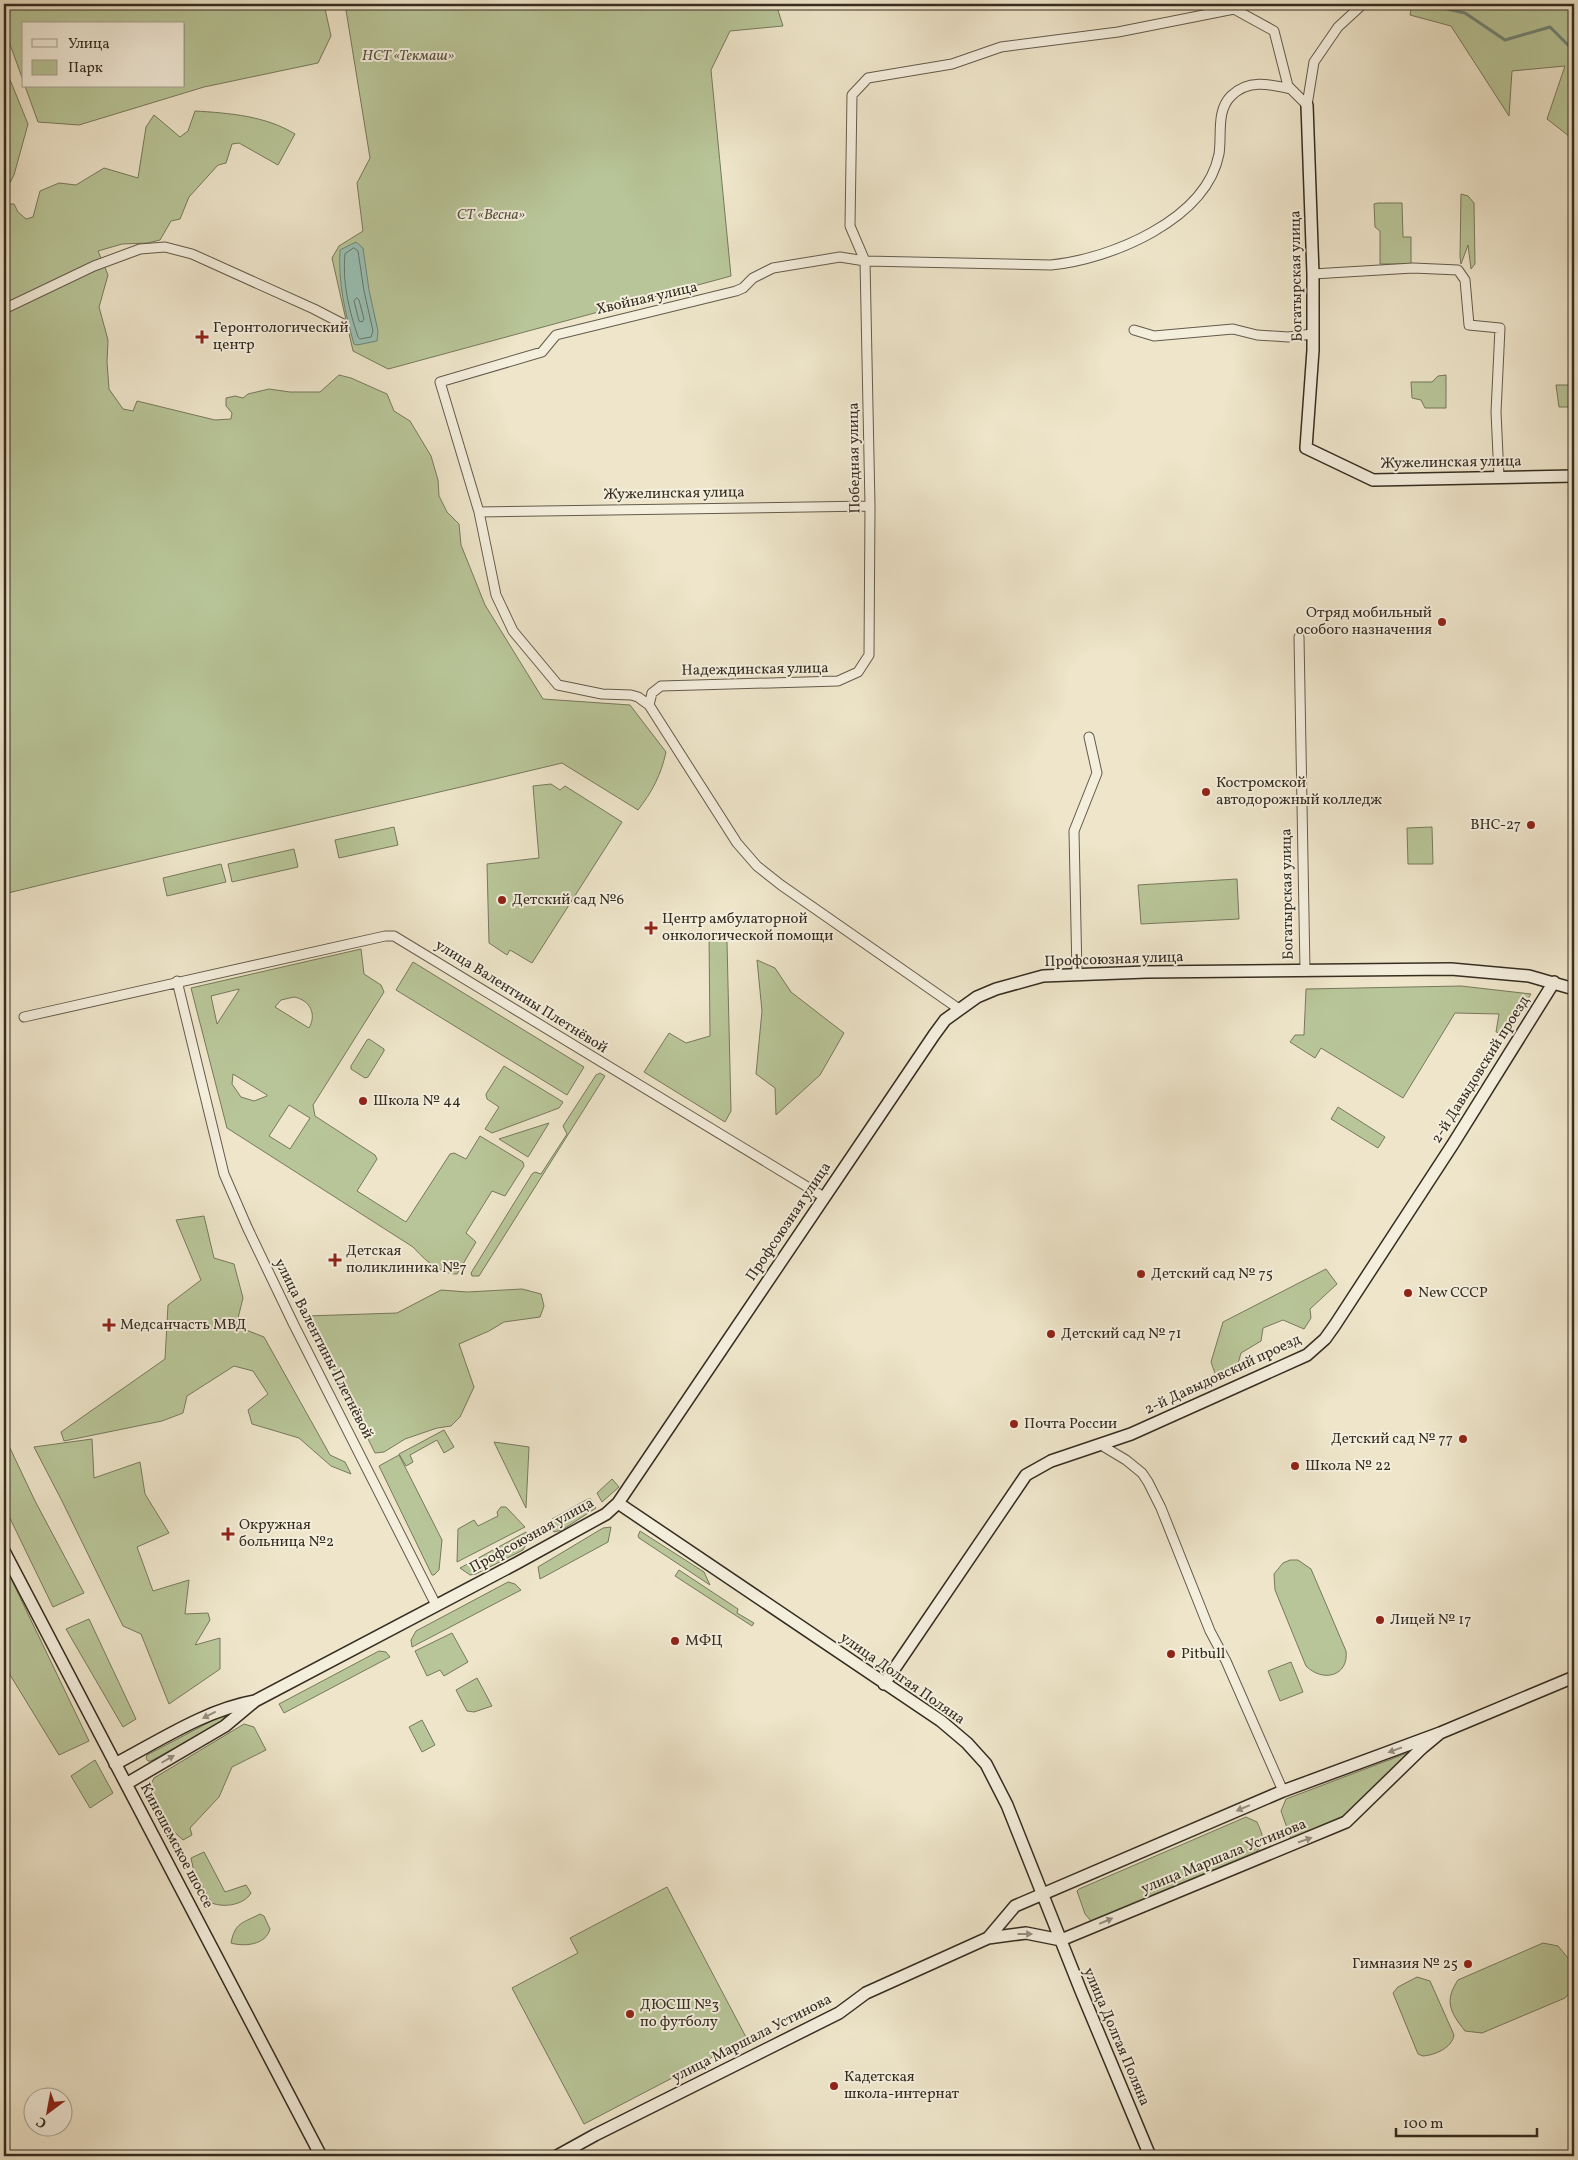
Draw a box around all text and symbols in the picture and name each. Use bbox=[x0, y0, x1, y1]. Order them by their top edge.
legend bbox=[22, 22, 185, 88]
text: Улица bbox=[68, 34, 110, 55]
park label: НСТ «Текмаш» bbox=[362, 46, 455, 67]
text: Парк bbox=[68, 58, 103, 79]
park label: СТ «Весна» bbox=[457, 205, 526, 226]
street label: Богатырская улица bbox=[1285, 210, 1309, 342]
street label: Хвойная улица bbox=[594, 277, 700, 321]
place label: Геронтологический центр bbox=[213, 318, 349, 356]
marker: Геронтологический центр bbox=[195, 330, 209, 344]
street label: Победная улица bbox=[844, 402, 866, 514]
street label: Жужелинская улица bbox=[1380, 451, 1522, 475]
street label: Жужелинская улица bbox=[603, 482, 745, 506]
place label: Отряд мобильный особого назначения bbox=[1296, 603, 1432, 641]
marker: Отряд мобильный особого назначения bbox=[1436, 616, 1448, 628]
street label: Надеждинская улица bbox=[681, 658, 829, 682]
place label: Костромской автодорожный колледж bbox=[1216, 773, 1382, 811]
marker: Костромской автодорожный колледж bbox=[1200, 786, 1212, 798]
place label: ВНС-27 bbox=[1470, 815, 1521, 836]
marker: ВНС-27 bbox=[1525, 819, 1537, 831]
street label: Богатырская улица bbox=[1276, 828, 1300, 960]
place label: Детский сад №6 bbox=[512, 890, 624, 911]
marker: Детский сад №6 bbox=[496, 894, 508, 906]
place label: Центр амбулаторной онкологической помощи bbox=[662, 909, 833, 947]
marker: Центр амбулаторной онкологической помощи bbox=[644, 921, 658, 935]
street label: улица Валентины Плетнёвой bbox=[431, 935, 611, 1059]
street label: Профсоюзная улица bbox=[1044, 947, 1184, 973]
street label: 2-й Давыдовский проезд bbox=[1427, 992, 1535, 1148]
place label: Школа № 44 bbox=[373, 1091, 461, 1112]
marker: Школа № 44 bbox=[357, 1095, 369, 1107]
street label: Профсоюзная улица bbox=[741, 1158, 837, 1286]
place label: Детская поликлиника №7 bbox=[346, 1241, 467, 1279]
marker: Детская поликлиника №7 bbox=[328, 1253, 342, 1267]
street label: улица Валентины Плетнёвой bbox=[268, 1255, 378, 1443]
place label: Детский сад № 75 bbox=[1151, 1264, 1273, 1285]
marker: Детский сад № 75 bbox=[1135, 1268, 1147, 1280]
place label: New СССР bbox=[1418, 1283, 1488, 1304]
marker: New СССР bbox=[1402, 1287, 1414, 1299]
place label: Медсанчасть МВД bbox=[120, 1315, 247, 1336]
marker: Медсанчасть МВД bbox=[102, 1318, 116, 1332]
place label: Детский сад № 71 bbox=[1061, 1324, 1182, 1345]
marker: Детский сад № 71 bbox=[1045, 1328, 1057, 1340]
street label: 2-й Давыдовский проезд bbox=[1141, 1329, 1305, 1421]
place label: Почта России bbox=[1024, 1414, 1117, 1435]
marker: Почта России bbox=[1008, 1418, 1020, 1430]
place label: Детский сад № 77 bbox=[1331, 1429, 1453, 1450]
marker: Детский сад № 77 bbox=[1457, 1433, 1469, 1445]
place label: Школа № 22 bbox=[1305, 1456, 1391, 1477]
marker: Школа № 22 bbox=[1289, 1460, 1301, 1472]
street label: Профсоюзная улица bbox=[466, 1493, 598, 1579]
place label: Окружная больница №2 bbox=[239, 1515, 334, 1553]
marker: Окружная больница №2 bbox=[221, 1527, 235, 1541]
place label: Лицей № 17 bbox=[1390, 1610, 1471, 1631]
marker: Лицей № 17 bbox=[1374, 1614, 1386, 1626]
street label: улица Долгая Поляна bbox=[835, 1628, 969, 1730]
place label: МФЦ bbox=[685, 1631, 723, 1652]
marker: МФЦ bbox=[669, 1635, 681, 1647]
place label: Pitbull bbox=[1181, 1644, 1225, 1665]
marker: Pitbull bbox=[1165, 1648, 1177, 1660]
one-way arrow bbox=[202, 1711, 216, 1719]
one-way arrow bbox=[1387, 1747, 1402, 1754]
one-way arrow bbox=[161, 1755, 175, 1764]
street label: Кинешемское шоссе bbox=[134, 1780, 218, 1912]
one-way arrow bbox=[1236, 1805, 1250, 1813]
street label: улица Маршала Устинова bbox=[1138, 1814, 1310, 1900]
one-way arrow bbox=[1298, 1836, 1313, 1843]
one-way arrow bbox=[1099, 1916, 1113, 1924]
one-way arrow bbox=[1017, 1930, 1033, 1938]
place label: Гимназия № 25 bbox=[1352, 1954, 1458, 1975]
marker: Гимназия № 25 bbox=[1462, 1958, 1474, 1970]
street label: улица Долгая Поляна bbox=[1077, 1965, 1155, 2109]
street label: улица Маршала Устинова bbox=[668, 1989, 836, 2089]
place label: ДЮСШ №3 по футболу bbox=[640, 1995, 719, 2033]
marker: ДЮСШ №3 по футболу bbox=[624, 2008, 636, 2020]
place label: Кадетская школа-интернат bbox=[844, 2067, 959, 2105]
marker: Кадетская школа-интернат bbox=[828, 2080, 840, 2092]
north arrow bbox=[22, 2088, 72, 2138]
scale bar bbox=[1396, 2105, 1537, 2137]
text: С bbox=[33, 2111, 51, 2132]
text: 100 m bbox=[1403, 2114, 1443, 2135]

